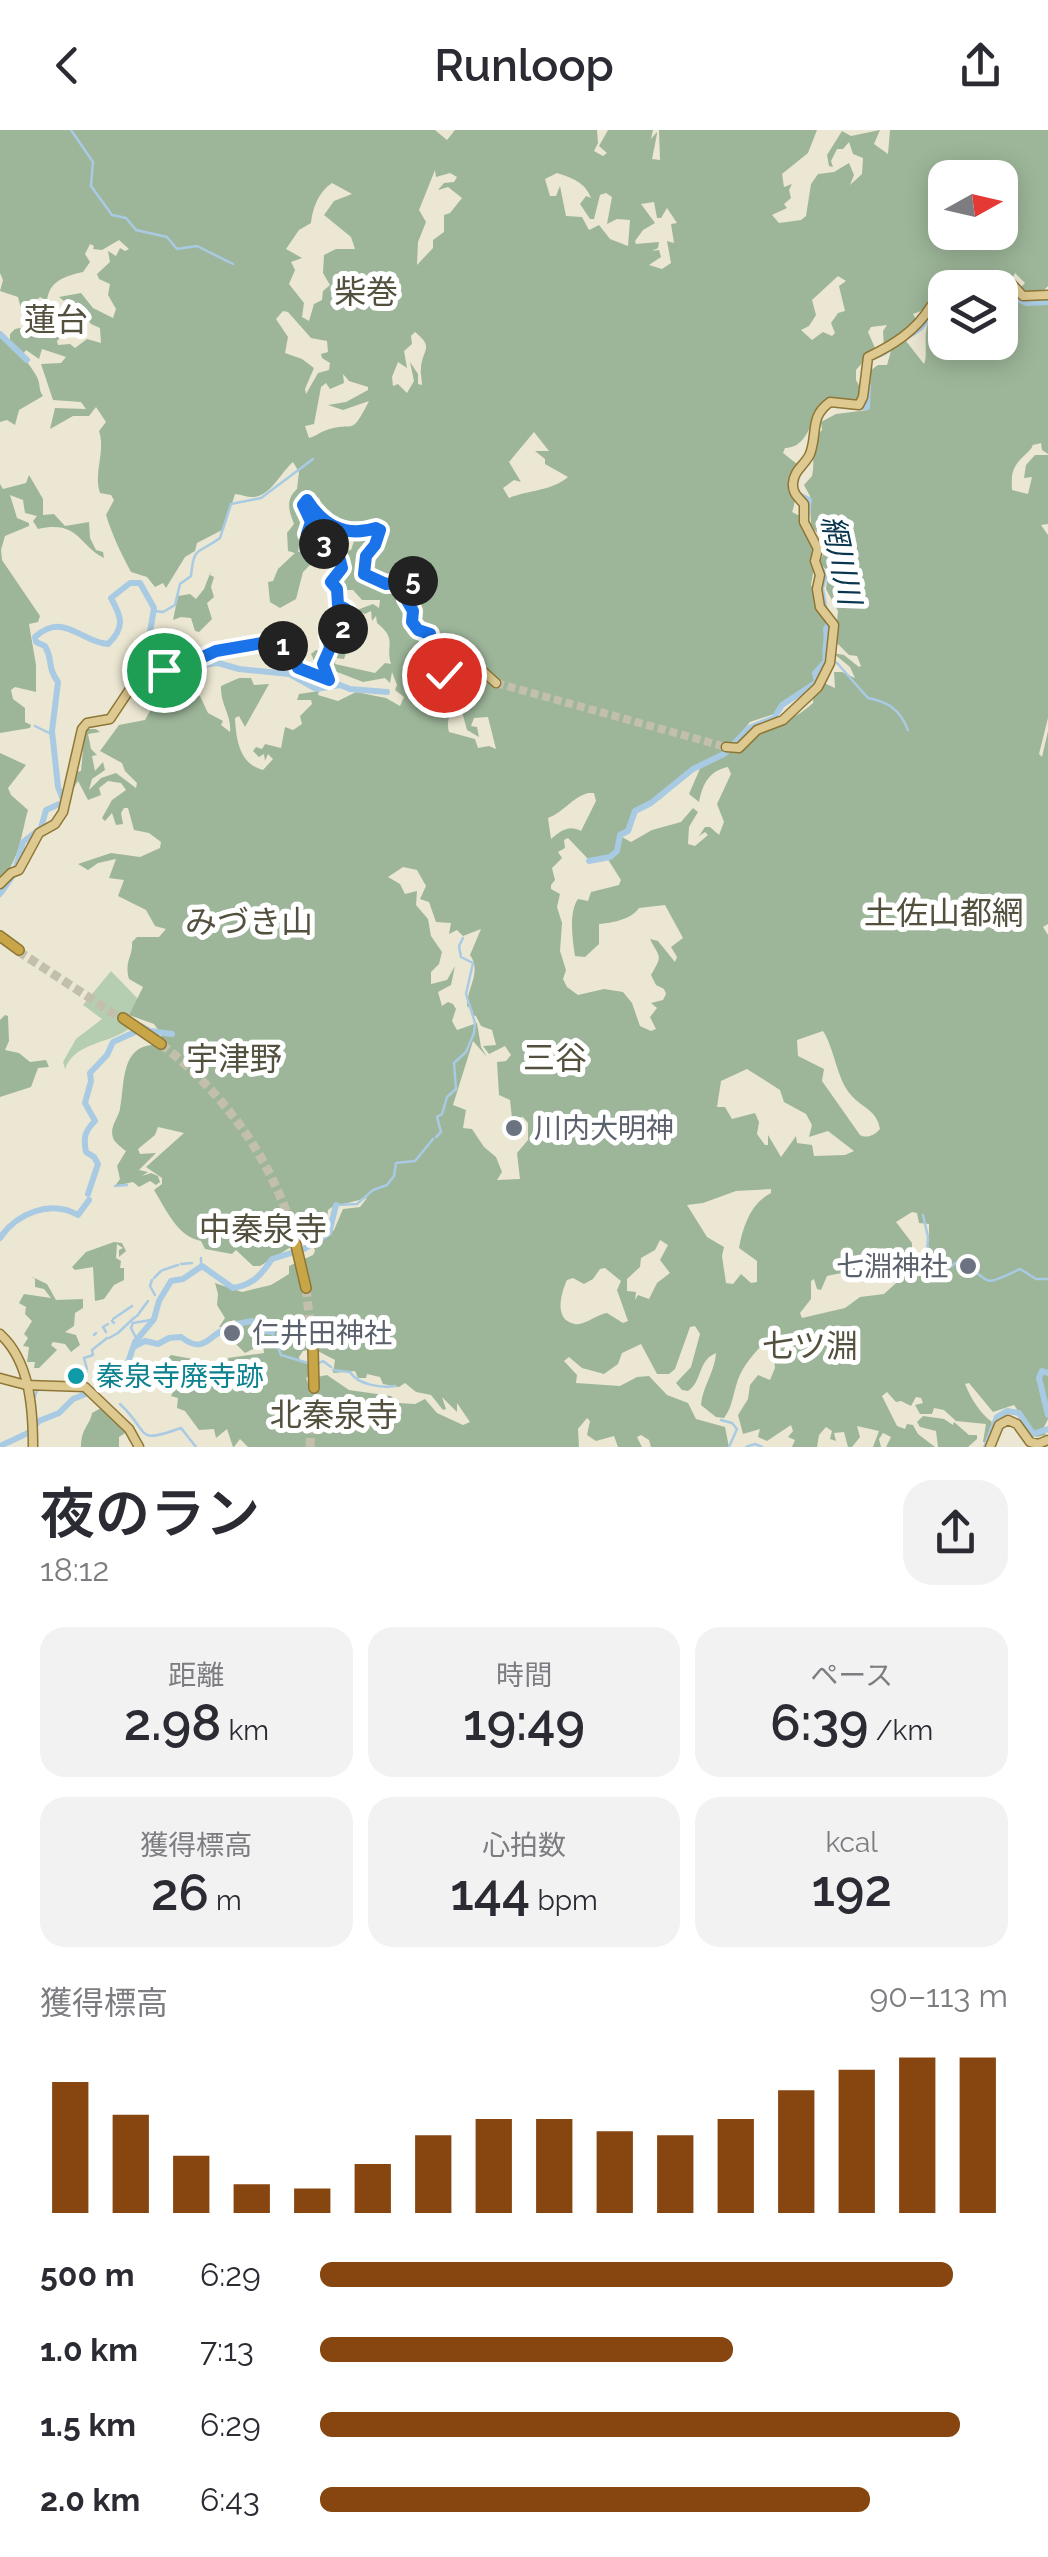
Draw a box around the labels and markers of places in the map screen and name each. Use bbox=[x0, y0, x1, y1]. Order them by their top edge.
pin: 3 bbox=[299, 519, 349, 569]
pin: 5 bbox=[388, 556, 438, 606]
pin: 2 bbox=[318, 604, 368, 654]
pin: 1 bbox=[258, 621, 308, 671]
pin bbox=[122, 628, 207, 713]
pin bbox=[402, 633, 487, 718]
place label: 川内大明神 bbox=[534, 1112, 674, 1145]
marker: 川内大明神 bbox=[503, 1117, 525, 1139]
place label: 七淵神社 bbox=[836, 1250, 948, 1283]
marker: 七淵神社 bbox=[957, 1255, 979, 1277]
place label: 仁井田神社 bbox=[252, 1317, 392, 1350]
marker: 仁井田神社 bbox=[221, 1322, 243, 1344]
place label: 秦泉寺廃寺跡 bbox=[96, 1360, 264, 1393]
marker: 秦泉寺廃寺跡 bbox=[65, 1365, 87, 1387]

